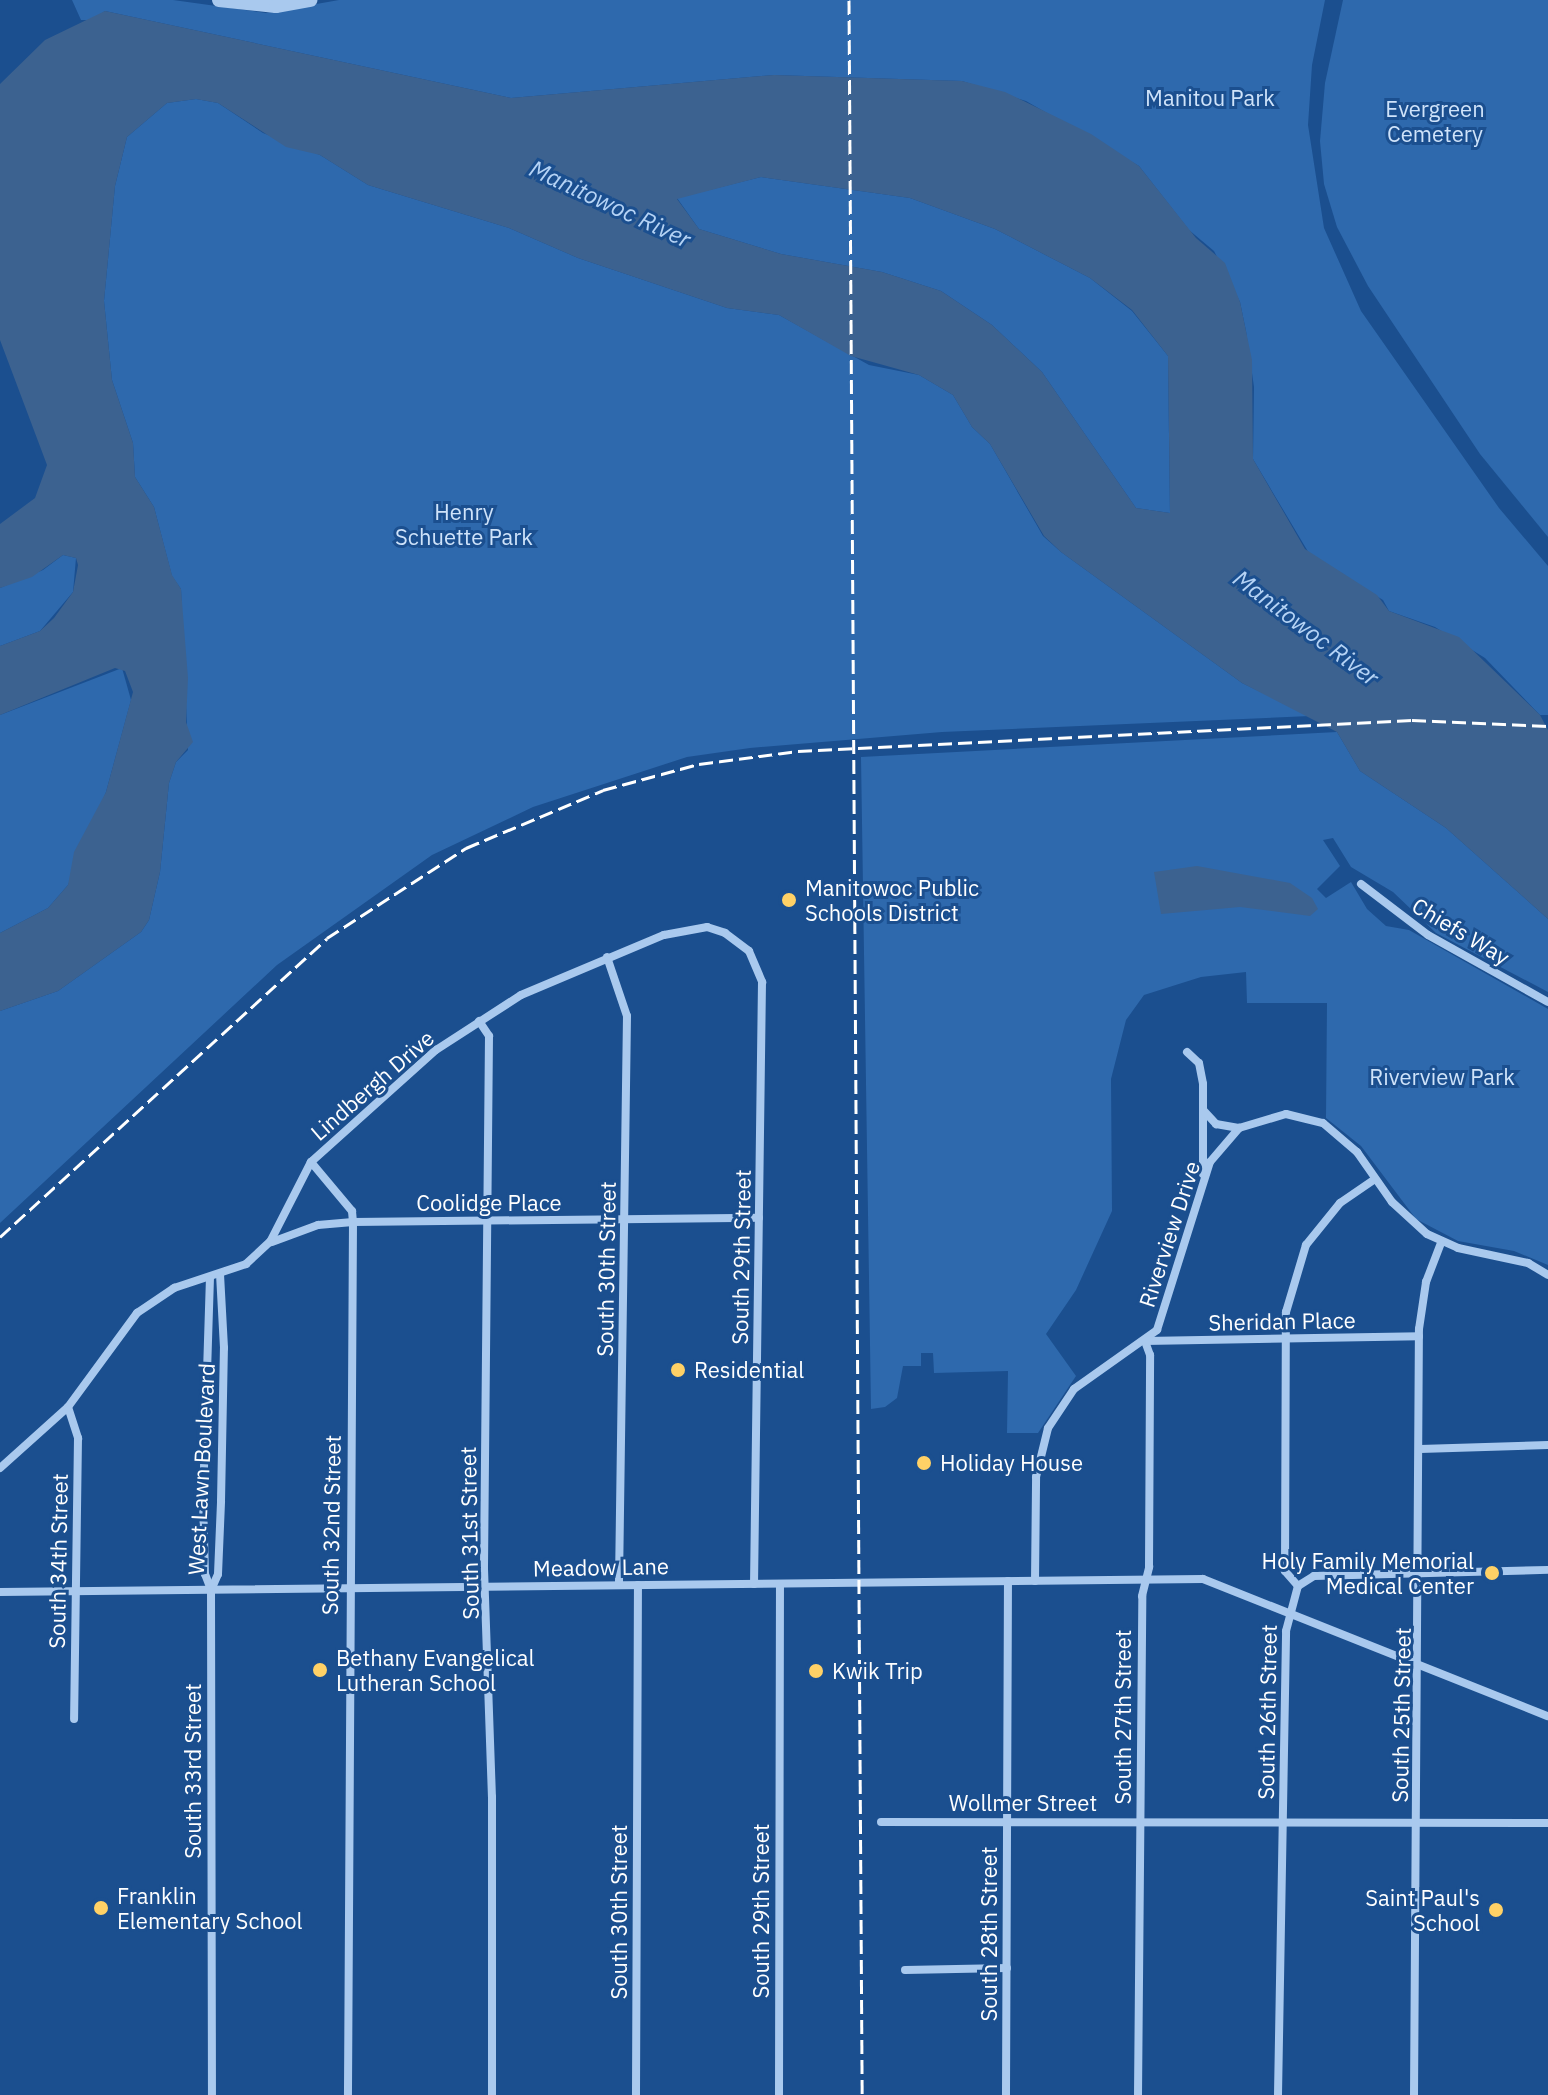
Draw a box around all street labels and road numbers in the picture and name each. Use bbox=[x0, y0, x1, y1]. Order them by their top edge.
street label: Chiefs Way bbox=[1408, 892, 1514, 970]
street label: Lindbergh Drive bbox=[305, 1024, 439, 1146]
street label: Riverview Drive bbox=[1133, 1158, 1205, 1310]
street label: South 29th Street bbox=[726, 1169, 756, 1345]
street label: South 30th Street bbox=[591, 1181, 621, 1357]
street label: Coolidge Place bbox=[416, 1190, 562, 1216]
street label: Sheridan Place bbox=[1208, 1307, 1356, 1335]
street label: West Lawn Boulevard bbox=[182, 1362, 220, 1576]
street label: South 32nd Street bbox=[316, 1435, 346, 1615]
street label: South 31st Street bbox=[454, 1446, 484, 1620]
street label: South 34th Street bbox=[43, 1473, 73, 1649]
street label: Meadow Lane bbox=[533, 1553, 669, 1581]
street label: South 26th Street bbox=[1252, 1624, 1282, 1800]
street label: South 25th Street bbox=[1386, 1627, 1416, 1803]
street label: South 27th Street bbox=[1110, 1629, 1136, 1805]
street label: South 33rd Street bbox=[180, 1683, 206, 1859]
street label: Wollmer Street bbox=[949, 1790, 1097, 1816]
street label: South 29th Street bbox=[748, 1823, 774, 1999]
street label: South 30th Street bbox=[606, 1824, 632, 2000]
street label: South 28th Street bbox=[976, 1846, 1002, 2022]

